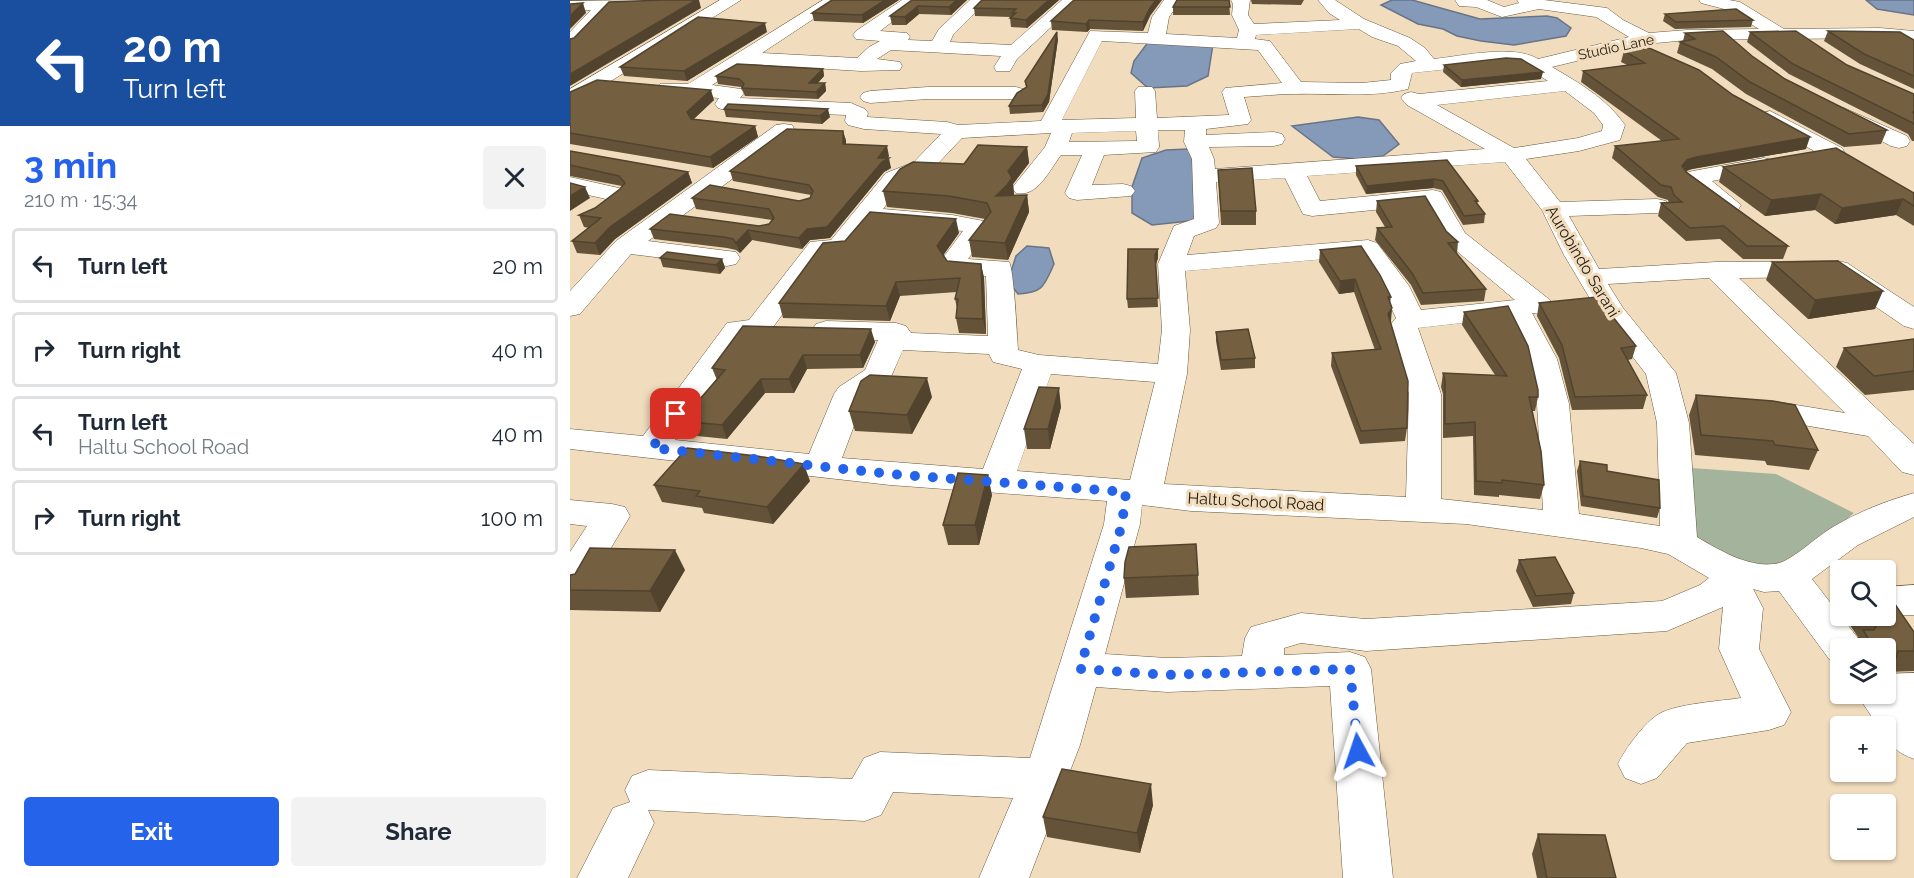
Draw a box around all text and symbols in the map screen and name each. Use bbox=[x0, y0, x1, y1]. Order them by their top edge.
text: 20 m bbox=[123, 23, 222, 72]
icon: left bbox=[24, 24, 102, 102]
street label: Studio Lane bbox=[1577, 31, 1655, 63]
text: Turn left bbox=[123, 73, 226, 104]
text: 3 min bbox=[24, 144, 117, 186]
button: close bbox=[483, 146, 546, 209]
text: 210 m · 15:34 bbox=[24, 188, 138, 212]
street label: Aurobindo Sarani bbox=[1542, 202, 1623, 321]
icon: left bbox=[27, 249, 60, 282]
text: Turn left bbox=[78, 253, 168, 279]
text: 20 m bbox=[492, 253, 543, 279]
icon: right bbox=[27, 333, 60, 366]
text: Turn right bbox=[78, 337, 181, 363]
text: 40 m bbox=[492, 337, 543, 363]
pin bbox=[650, 388, 701, 439]
icon: arrive bbox=[659, 397, 692, 430]
text: Turn left bbox=[78, 409, 168, 435]
icon: left bbox=[27, 417, 60, 450]
text: 40 m bbox=[492, 421, 543, 447]
text: Haltu School Road bbox=[78, 435, 249, 459]
street label: Haltu School Road bbox=[1187, 488, 1325, 515]
icon: right bbox=[27, 501, 60, 534]
text: Turn right bbox=[78, 505, 181, 531]
text: 100 m bbox=[481, 505, 543, 531]
map controls bbox=[1830, 560, 1896, 860]
button: search bbox=[1830, 560, 1896, 626]
button: layers bbox=[1830, 638, 1896, 704]
button: + bbox=[1830, 716, 1896, 782]
position arrow bbox=[1326, 719, 1390, 783]
button: − bbox=[1830, 794, 1896, 860]
button: Exit bbox=[24, 797, 279, 866]
button: Share bbox=[291, 797, 546, 866]

